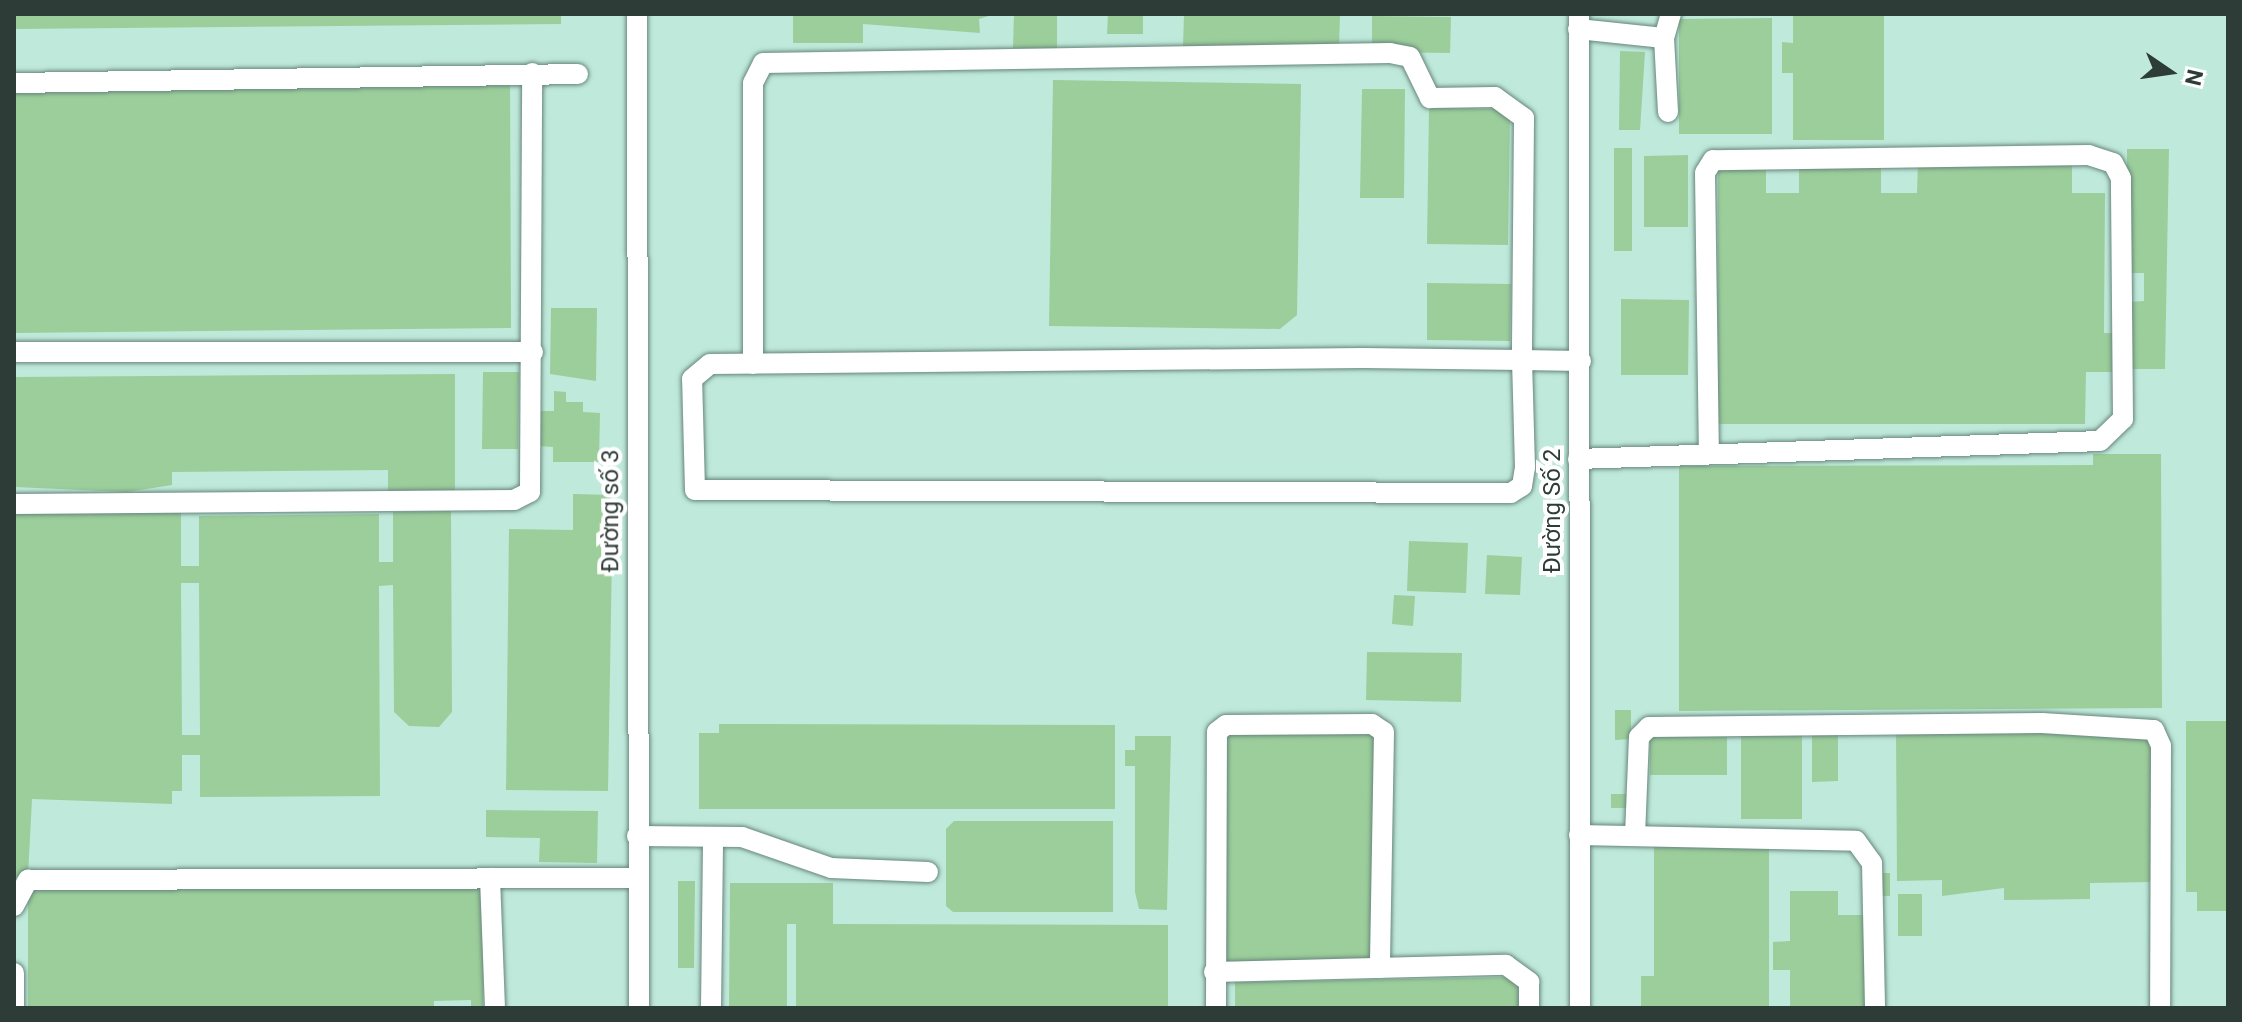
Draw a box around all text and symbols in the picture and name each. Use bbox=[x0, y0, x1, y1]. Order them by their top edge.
north arrow bbox=[2130, 32, 2210, 112]
text: N bbox=[2180, 67, 2208, 88]
street label: Đường Số 2 bbox=[1539, 449, 1567, 573]
street label: Đường số 3 bbox=[597, 450, 625, 572]

